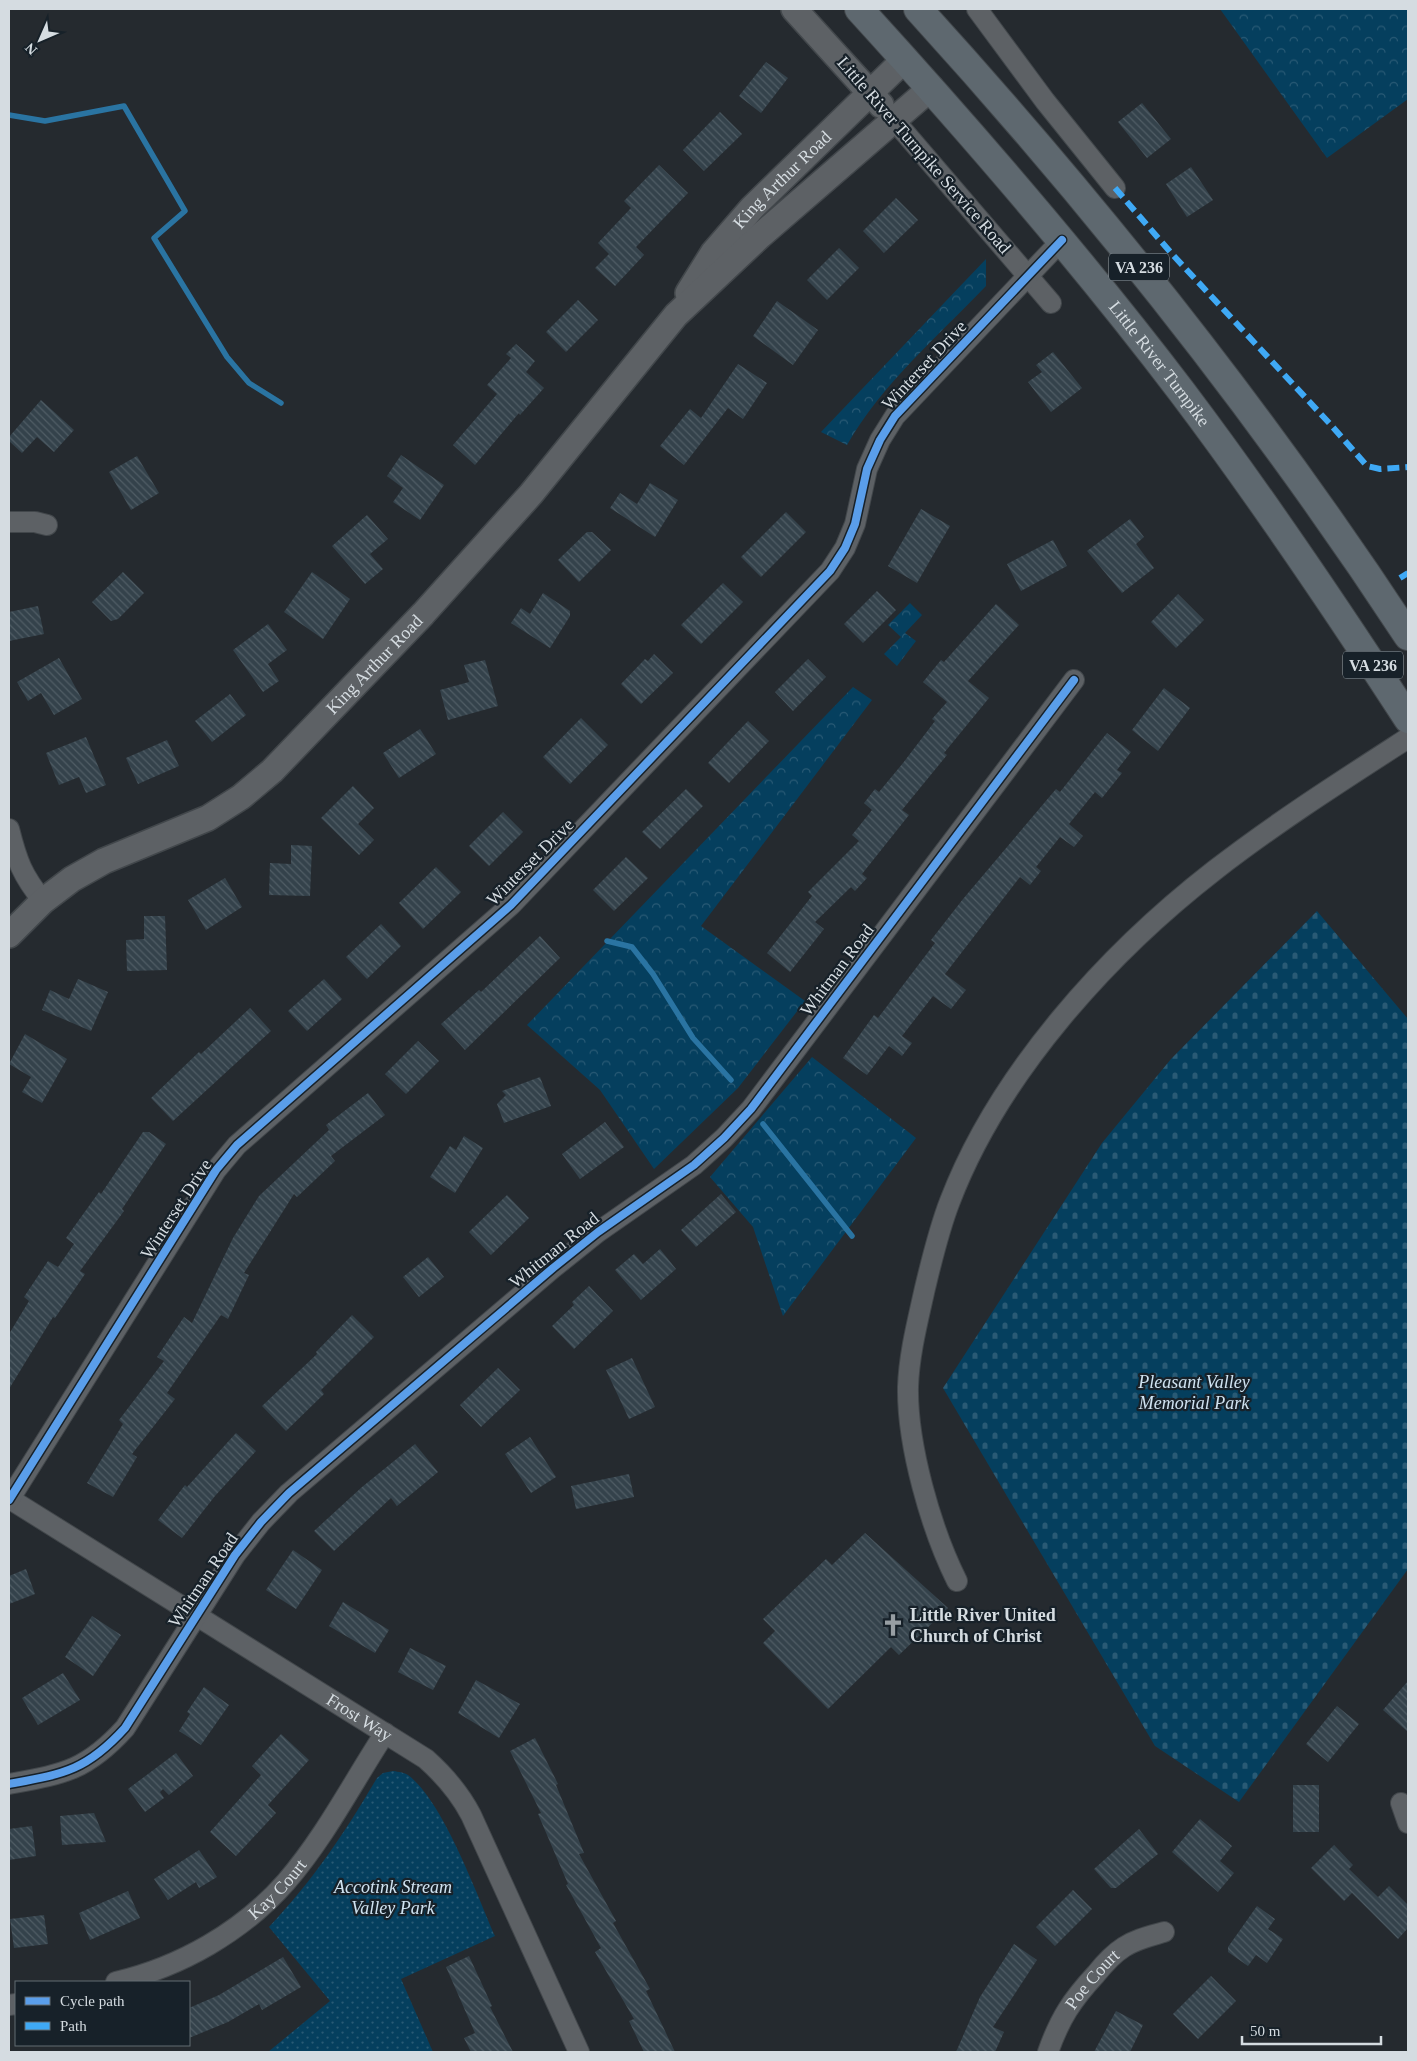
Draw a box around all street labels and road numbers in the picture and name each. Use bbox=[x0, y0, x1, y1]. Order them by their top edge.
street label: Little River Turnpike Service Road bbox=[833, 53, 1015, 257]
street label: King Arthur Road bbox=[729, 127, 835, 232]
road number: VA 236 bbox=[1109, 253, 1169, 280]
street label: Little River Turnpike bbox=[1105, 297, 1214, 430]
street label: Winterset Drive bbox=[878, 316, 970, 414]
street label: King Arthur Road bbox=[322, 611, 427, 718]
road number: VA 236 bbox=[1343, 652, 1403, 678]
street label: Winterset Drive bbox=[482, 814, 578, 910]
street label: Whitman Road bbox=[796, 920, 878, 1020]
street label: Winterset Drive bbox=[136, 1155, 216, 1263]
street label: Whitman Road bbox=[505, 1208, 603, 1292]
street label: Whitman Road bbox=[164, 1529, 242, 1631]
street label: Frost Way bbox=[323, 1689, 396, 1745]
street label: Kay Court bbox=[244, 1855, 311, 1924]
street label: Poe Court bbox=[1061, 1945, 1123, 2013]

